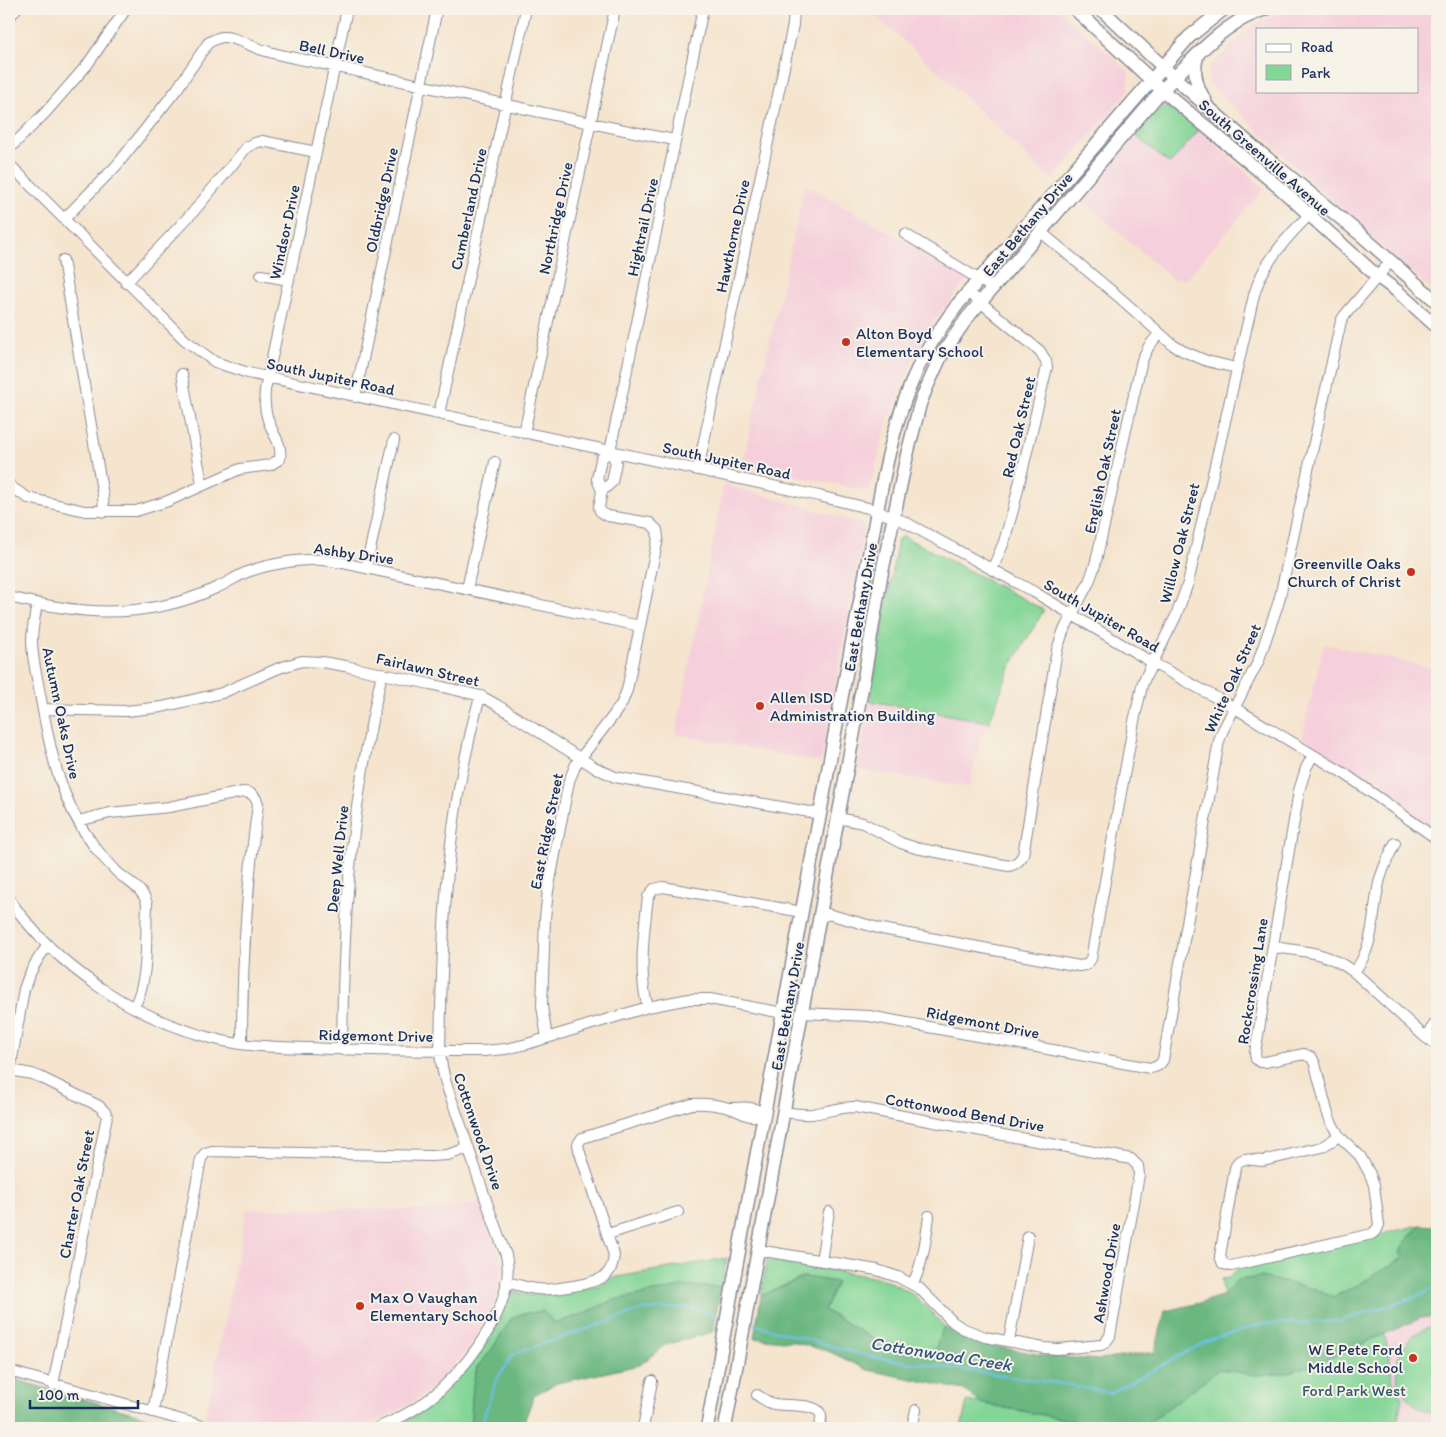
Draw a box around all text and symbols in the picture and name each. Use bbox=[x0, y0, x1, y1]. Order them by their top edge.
legend bbox=[1256, 28, 1418, 92]
street label: Bell Drive bbox=[297, 35, 367, 68]
text: Road bbox=[1301, 38, 1334, 56]
text: Park bbox=[1301, 64, 1331, 82]
street label: South Greenville Avenue bbox=[1195, 95, 1335, 220]
street label: Oldbridge Drive bbox=[361, 146, 402, 255]
street label: Cumberland Drive bbox=[446, 146, 491, 272]
street label: Northridge Drive bbox=[534, 160, 577, 276]
street label: East Bethany Drive bbox=[978, 168, 1077, 280]
street label: Hightrail Drive bbox=[623, 176, 662, 278]
street label: Hawthorne Drive bbox=[711, 178, 754, 294]
street label: Windsor Drive bbox=[265, 183, 304, 281]
place label: Alton Boyd Elementary School bbox=[856, 324, 984, 361]
marker: Alton Boyd Elementary School bbox=[840, 336, 852, 348]
street label: South Jupiter Road bbox=[265, 354, 397, 399]
street label: Red Oak Street bbox=[998, 375, 1039, 480]
street label: English Oak Street bbox=[1080, 407, 1125, 535]
street label: South Jupiter Road bbox=[661, 438, 793, 483]
street label: Willow Oak Street bbox=[1155, 481, 1204, 605]
street label: Ashby Drive bbox=[313, 538, 395, 569]
street label: East Bethany Drive bbox=[840, 541, 881, 673]
place label: Greenville Oaks Church of Christ bbox=[1287, 554, 1401, 591]
marker: Greenville Oaks Church of Christ bbox=[1405, 566, 1417, 578]
street label: South Jupiter Road bbox=[1040, 575, 1163, 656]
street label: White Oak Street bbox=[1200, 621, 1265, 736]
street label: Autumn Oaks Drive bbox=[38, 645, 85, 781]
street label: Fairlawn Street bbox=[374, 648, 481, 691]
place label: Allen ISD Administration Building bbox=[770, 688, 936, 725]
marker: Allen ISD Administration Building bbox=[754, 700, 766, 712]
street label: East Ridge Street bbox=[526, 771, 567, 891]
street label: Deep Well Drive bbox=[322, 804, 353, 914]
street label: Rockcrossing Lane bbox=[1233, 917, 1272, 1046]
street label: East Bethany Drive bbox=[767, 940, 808, 1072]
street label: Ridgemont Drive bbox=[925, 1002, 1041, 1043]
street label: Ridgemont Drive bbox=[319, 1025, 433, 1046]
street label: Cottonwood Drive bbox=[450, 1070, 508, 1193]
street label: Cottonwood Bend Drive bbox=[884, 1089, 1046, 1136]
street label: Charter Oak Street bbox=[55, 1128, 98, 1260]
street label: Ashwood Drive bbox=[1088, 1222, 1125, 1324]
place label: Max O Vaughan Elementary School bbox=[370, 1288, 498, 1325]
marker: Max O Vaughan Elementary School bbox=[354, 1300, 366, 1312]
water label: Cottonwood Creek bbox=[869, 1332, 1015, 1376]
place label: W E Pete Ford Middle School bbox=[1308, 1340, 1403, 1377]
marker: W E Pete Ford Middle School bbox=[1407, 1352, 1419, 1364]
scale bar bbox=[30, 1377, 138, 1409]
park label: Ford Park West bbox=[1302, 1381, 1406, 1400]
text: 100 m bbox=[38, 1386, 80, 1404]

